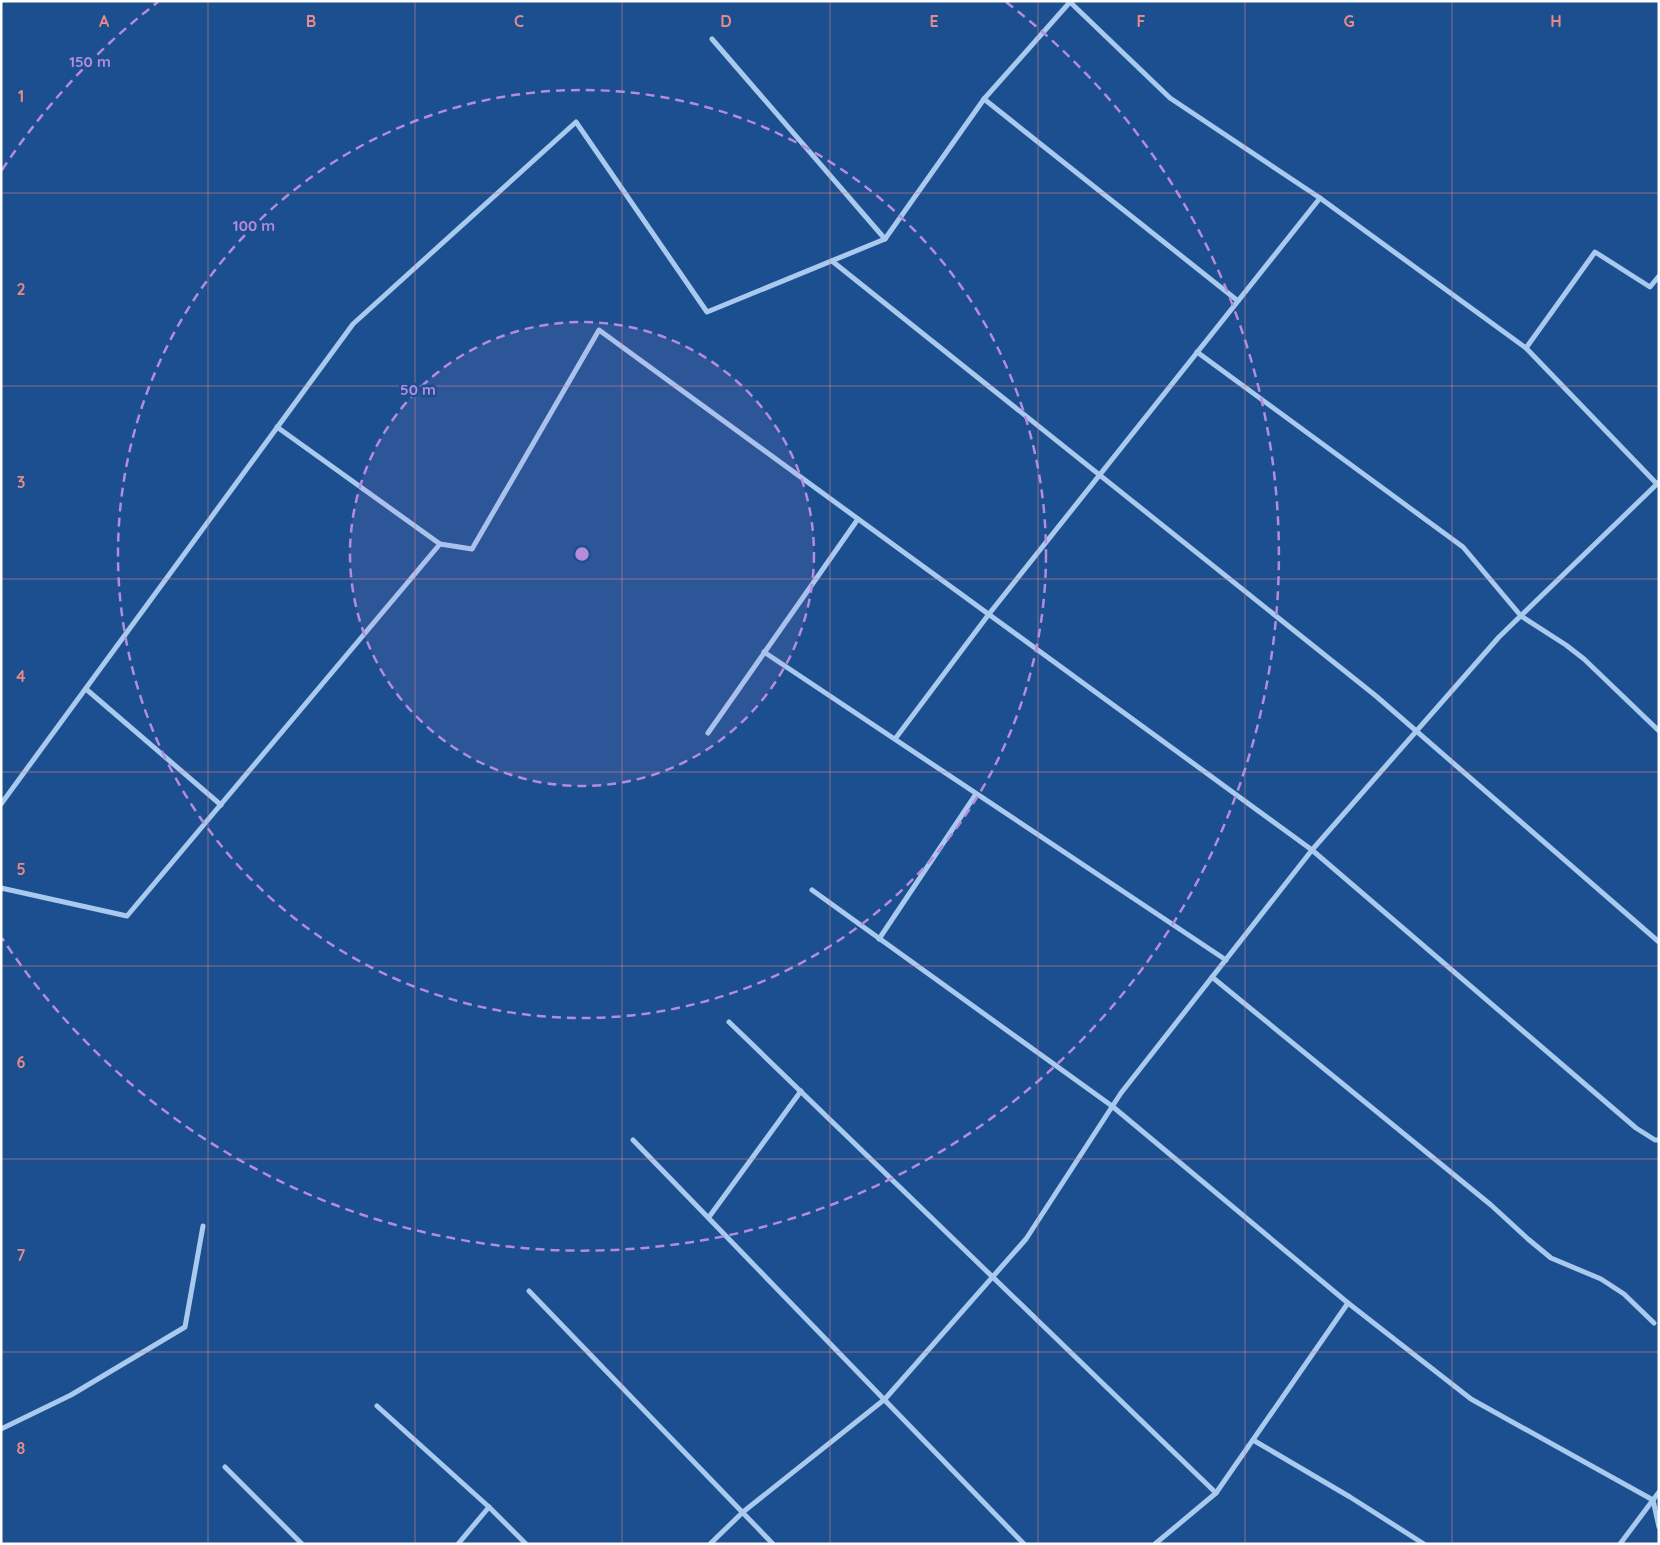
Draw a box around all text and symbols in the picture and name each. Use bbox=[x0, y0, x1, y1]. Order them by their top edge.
text: A bbox=[99, 11, 110, 31]
text: B bbox=[306, 11, 316, 31]
text: C bbox=[514, 11, 524, 31]
text: D bbox=[720, 11, 732, 31]
text: E bbox=[929, 11, 939, 31]
text: F bbox=[1137, 11, 1146, 31]
text: G bbox=[1343, 11, 1355, 31]
text: H bbox=[1550, 11, 1562, 31]
text: 150 m bbox=[69, 52, 111, 71]
text: 1 bbox=[18, 86, 24, 106]
text: 100 m bbox=[233, 216, 275, 235]
text: 2 bbox=[16, 279, 26, 299]
text: 50 m bbox=[400, 380, 436, 399]
text: 3 bbox=[17, 472, 25, 492]
centre of rings bbox=[573, 545, 591, 563]
text: 4 bbox=[16, 666, 26, 686]
text: 5 bbox=[16, 859, 26, 879]
text: 6 bbox=[17, 1052, 26, 1072]
text: 7 bbox=[17, 1245, 26, 1265]
text: 8 bbox=[17, 1438, 26, 1458]

